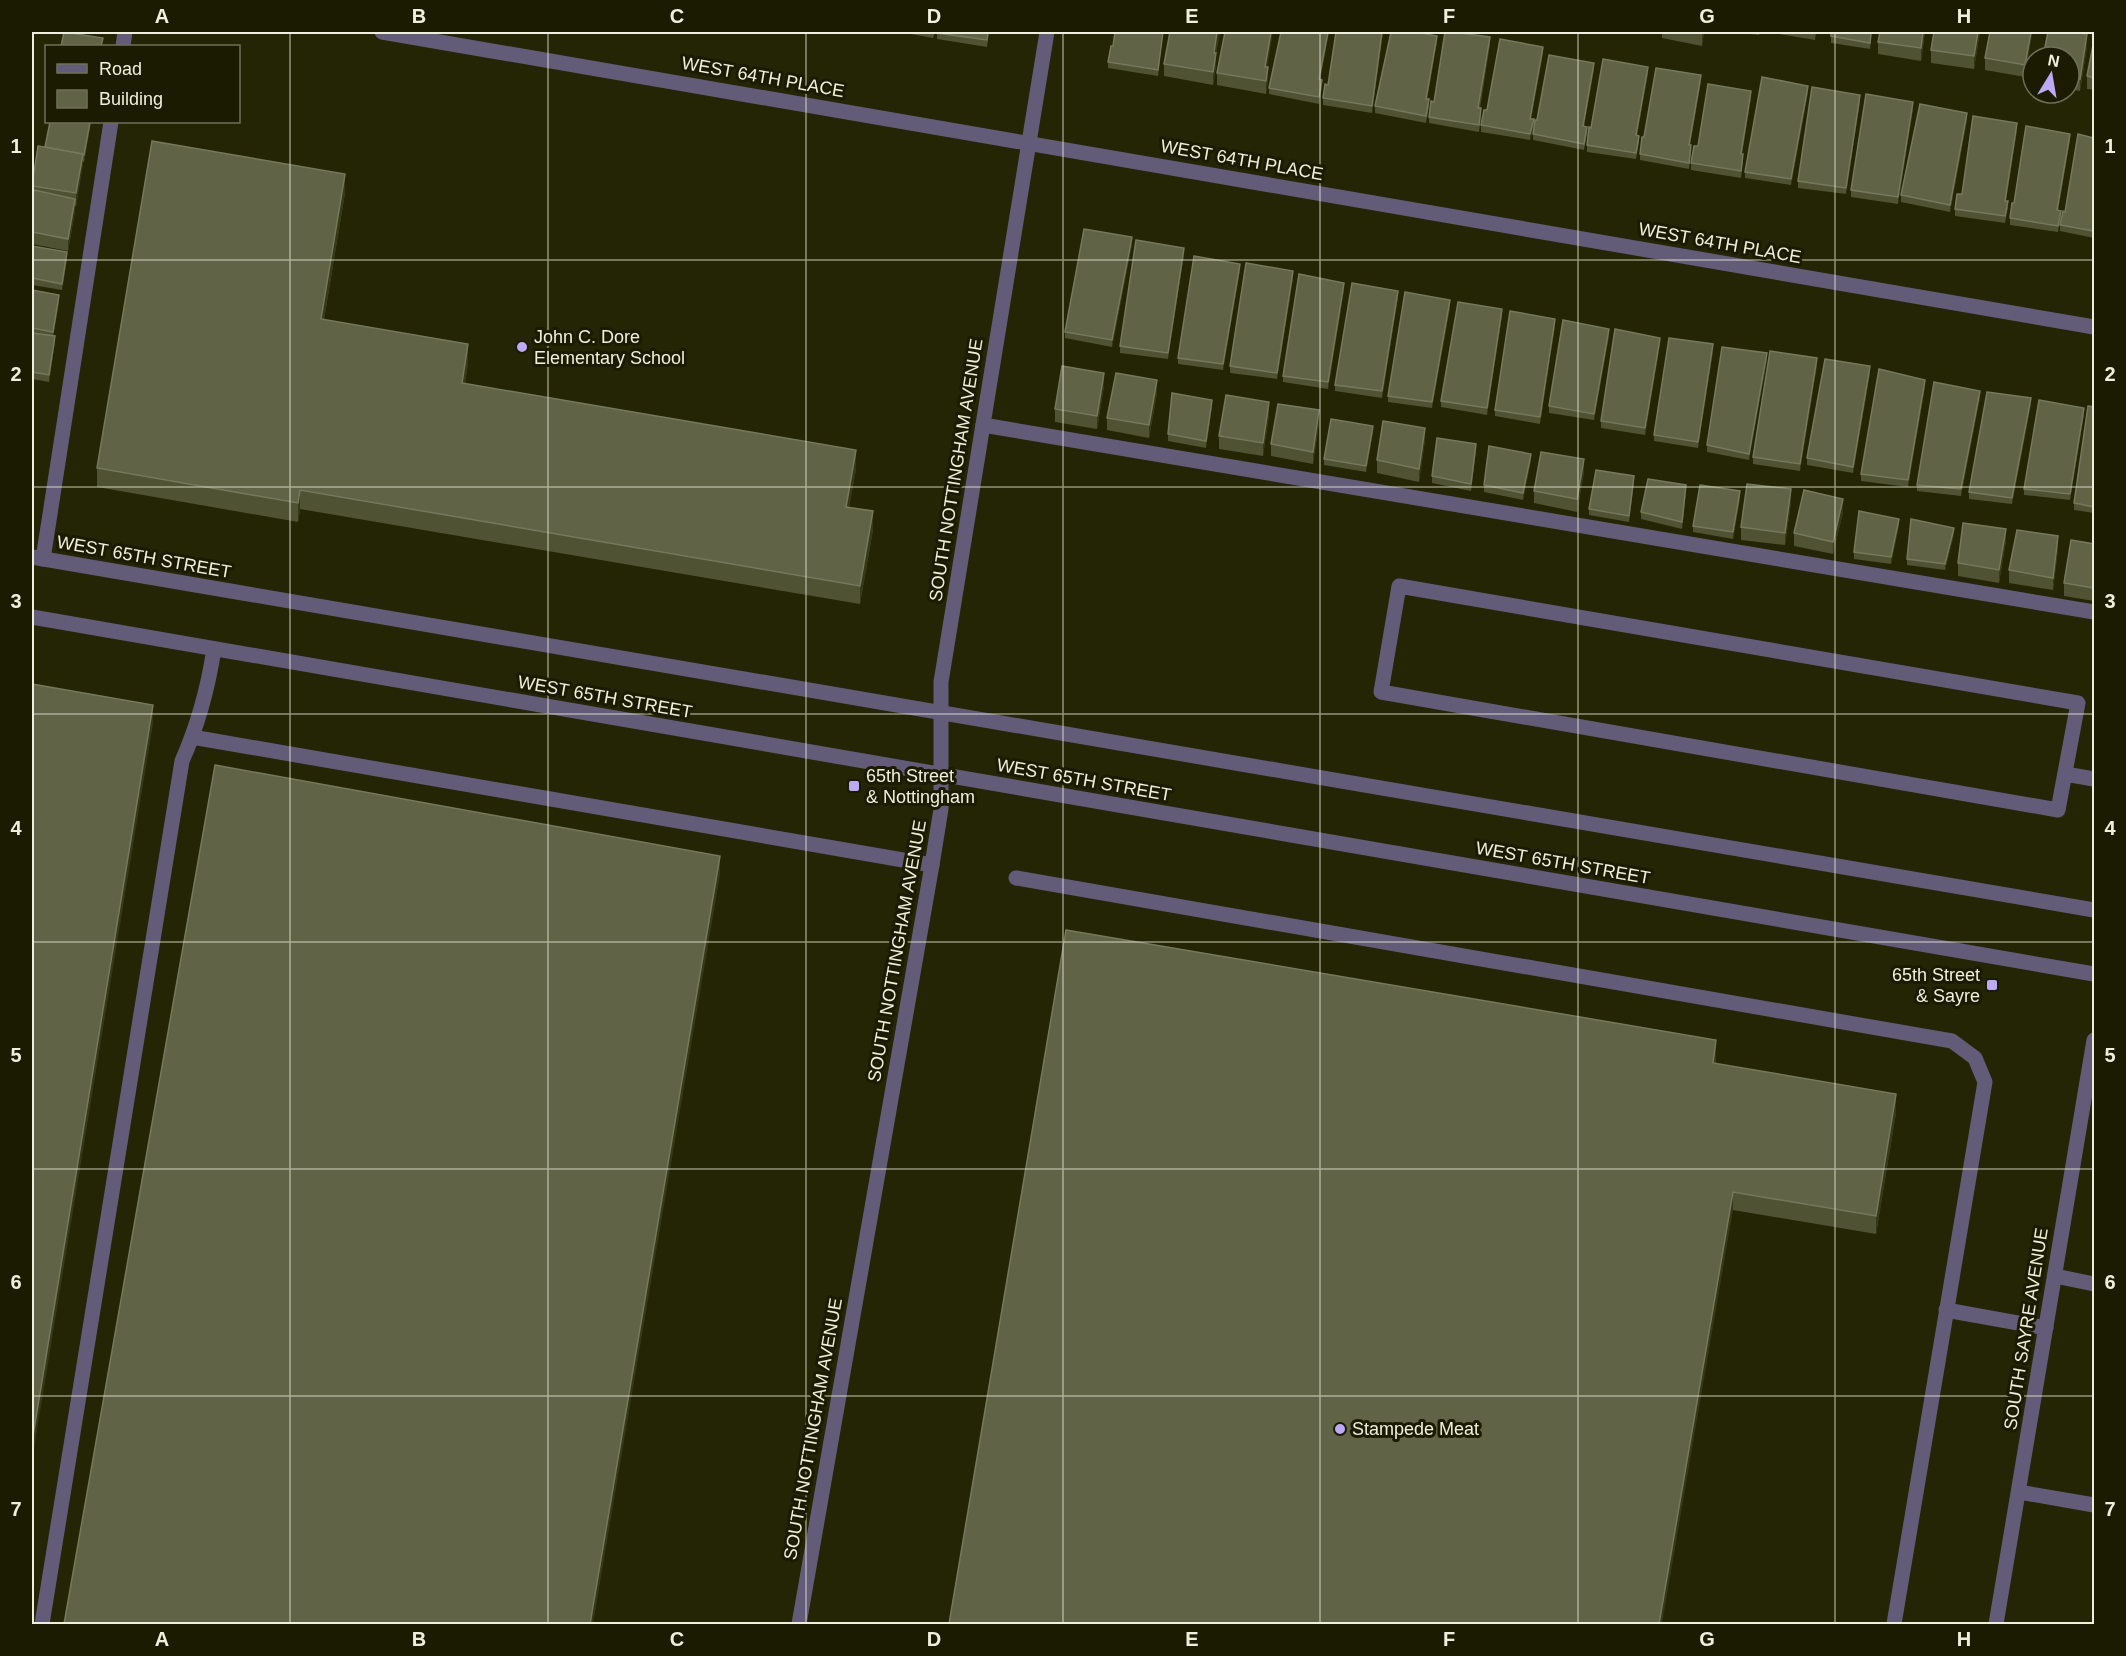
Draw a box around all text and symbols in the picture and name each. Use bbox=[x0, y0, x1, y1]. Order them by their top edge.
text: A bbox=[155, 5, 169, 27]
text: B bbox=[412, 5, 426, 27]
text: C bbox=[670, 5, 684, 27]
text: D bbox=[927, 5, 941, 27]
text: E bbox=[1185, 5, 1199, 27]
text: F bbox=[1443, 5, 1455, 27]
text: G bbox=[1699, 5, 1715, 27]
text: H bbox=[1957, 5, 1971, 27]
legend bbox=[45, 45, 240, 123]
north arrow bbox=[2021, 45, 2081, 105]
text: N bbox=[2046, 51, 2061, 70]
street label: WEST 64TH PLACE bbox=[680, 53, 846, 101]
text: Road bbox=[99, 59, 142, 79]
text: Building bbox=[99, 89, 163, 109]
text: 1 bbox=[10, 135, 22, 157]
text: 1 bbox=[2104, 135, 2116, 157]
street label: WEST 64TH PLACE bbox=[1159, 136, 1325, 184]
street label: WEST 64TH PLACE bbox=[1637, 219, 1803, 267]
place label: John C. Dore Elementary School bbox=[534, 327, 685, 368]
street label: SOUTH NOTTINGHAM AVENUE bbox=[925, 337, 987, 603]
marker: John C. Dore Elementary School bbox=[515, 340, 529, 354]
text: 2 bbox=[10, 363, 22, 385]
text: 2 bbox=[2104, 363, 2116, 385]
street label: WEST 65TH STREET bbox=[55, 532, 233, 582]
text: 3 bbox=[10, 590, 22, 612]
text: 3 bbox=[2104, 590, 2116, 612]
street label: WEST 65TH STREET bbox=[516, 672, 694, 722]
street label: WEST 65TH STREET bbox=[995, 755, 1173, 805]
place label: 65th Street & Nottingham bbox=[866, 766, 975, 807]
marker: 65th Street & Nottingham bbox=[847, 779, 861, 793]
text: 4 bbox=[10, 817, 22, 839]
text: 4 bbox=[2104, 817, 2116, 839]
street label: SOUTH NOTTINGHAM AVENUE bbox=[864, 818, 930, 1084]
street label: WEST 65TH STREET bbox=[1474, 838, 1652, 888]
place label: 65th Street & Sayre bbox=[1892, 965, 1980, 1006]
marker: 65th Street & Sayre bbox=[1985, 978, 1999, 992]
text: 5 bbox=[10, 1044, 22, 1066]
text: 5 bbox=[2104, 1044, 2116, 1066]
street label: SOUTH SAYRE AVENUE bbox=[2000, 1226, 2052, 1432]
text: 6 bbox=[10, 1271, 22, 1293]
text: 6 bbox=[2104, 1271, 2116, 1293]
street label: SOUTH NOTTINGHAM AVENUE bbox=[780, 1296, 846, 1562]
place label: Stampede Meat bbox=[1352, 1419, 1479, 1439]
marker: Stampede Meat bbox=[1333, 1422, 1347, 1436]
text: 7 bbox=[10, 1498, 22, 1520]
text: 7 bbox=[2104, 1498, 2116, 1520]
text: A bbox=[155, 1628, 169, 1650]
text: B bbox=[412, 1628, 426, 1650]
text: C bbox=[670, 1628, 684, 1650]
text: D bbox=[927, 1628, 941, 1650]
text: E bbox=[1185, 1628, 1199, 1650]
text: F bbox=[1443, 1628, 1455, 1650]
text: G bbox=[1699, 1628, 1715, 1650]
text: H bbox=[1957, 1628, 1971, 1650]

